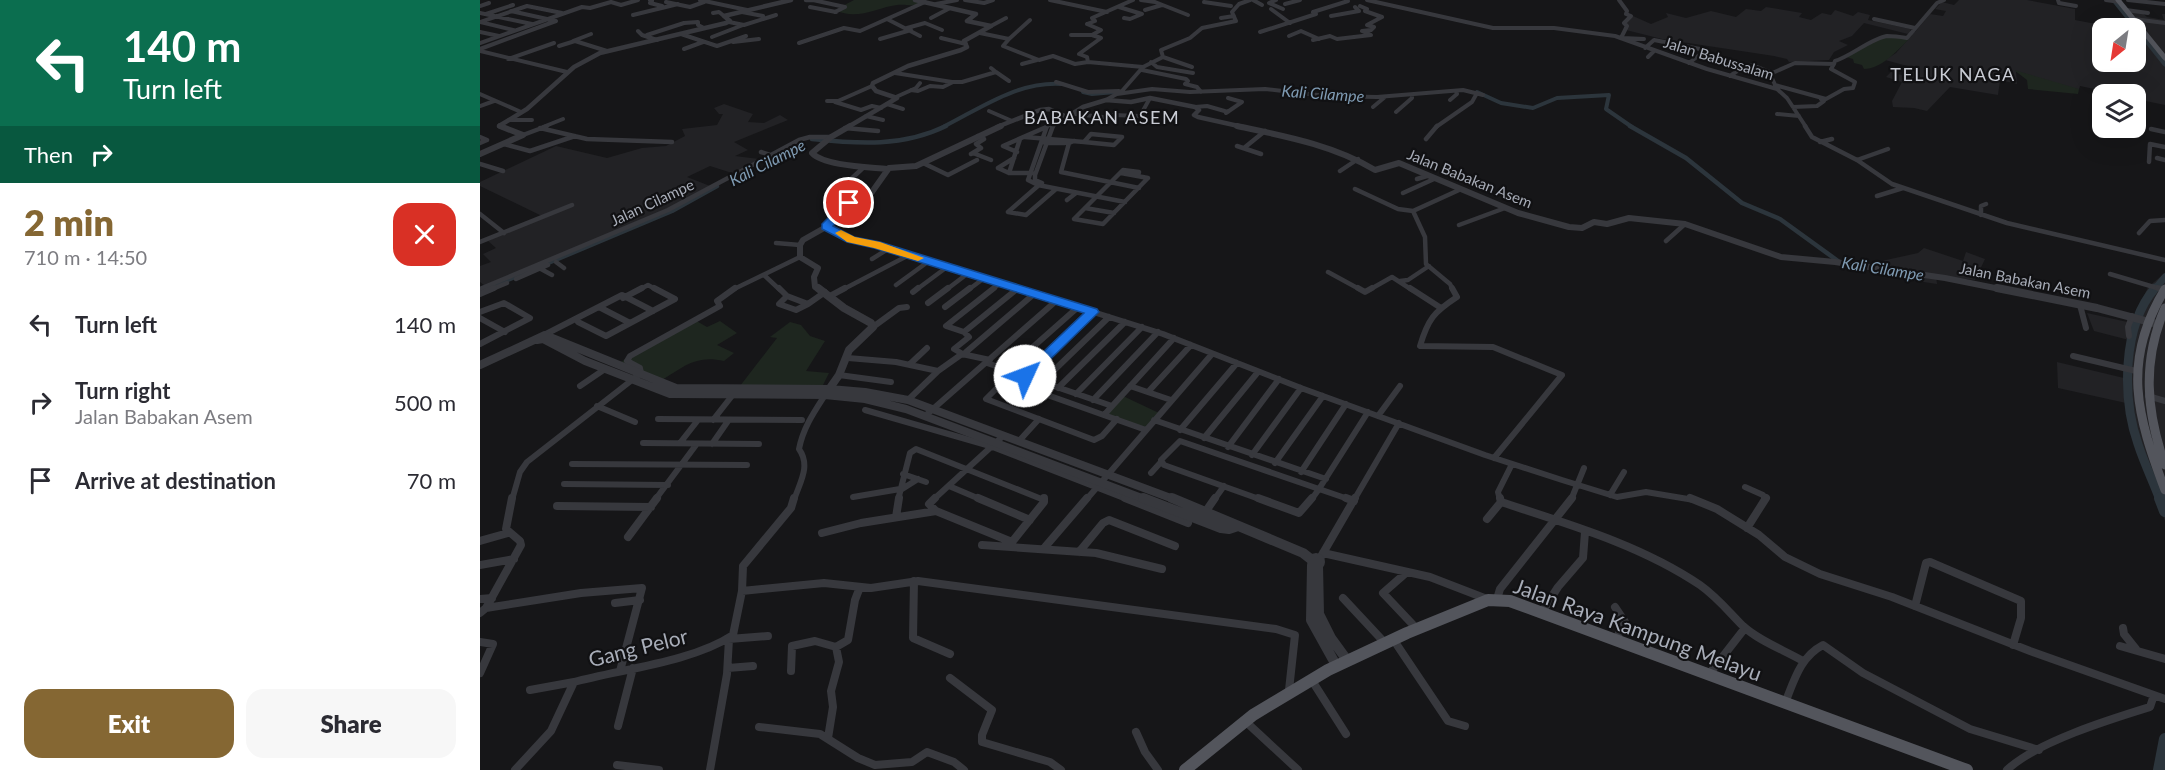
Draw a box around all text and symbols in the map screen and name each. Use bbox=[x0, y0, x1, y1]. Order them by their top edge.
north arrow bbox=[2092, 18, 2146, 72]
map controls bbox=[2092, 18, 2146, 138]
text: 140 m bbox=[123, 21, 241, 71]
icon: left bbox=[24, 24, 102, 102]
street label: Jalan Babussalam bbox=[1662, 33, 1776, 83]
district label: TELUK NAGA bbox=[1890, 63, 2016, 85]
text: Turn left bbox=[123, 72, 222, 105]
water label: Kali Cilampe bbox=[1281, 81, 1365, 105]
button: layers bbox=[2092, 84, 2146, 138]
district label: BABAKAN ASEM bbox=[1024, 106, 1180, 128]
water label: Kali Cilampe bbox=[726, 135, 809, 189]
icon: right bbox=[85, 138, 118, 171]
text: Then bbox=[24, 141, 73, 168]
street label: Jalan Babakan Asem bbox=[1405, 145, 1535, 211]
street label: Jalan Cilampe bbox=[607, 175, 697, 229]
pin bbox=[823, 177, 874, 228]
icon: arrive bbox=[832, 186, 865, 219]
text: 2 min bbox=[24, 200, 114, 244]
button: close bbox=[393, 203, 456, 266]
text: 710 m · 14:50 bbox=[24, 245, 147, 269]
water label: Kali Cilampe bbox=[1841, 252, 1926, 284]
street label: Jalan Babakan Asem bbox=[1958, 258, 2092, 302]
icon: left bbox=[24, 308, 57, 341]
text: Turn left bbox=[75, 311, 157, 338]
text: 140 m bbox=[394, 311, 456, 338]
position arrow bbox=[993, 344, 1057, 408]
text: Turn right bbox=[75, 377, 170, 404]
icon: right bbox=[24, 386, 57, 419]
text: 500 m bbox=[394, 389, 456, 416]
text: Jalan Babakan Asem bbox=[75, 404, 253, 428]
icon: arrive bbox=[24, 464, 57, 497]
text: Arrive at destination bbox=[75, 467, 276, 494]
text: 70 m bbox=[407, 467, 456, 494]
street label: Jalan Raya Kampung Melayu bbox=[1511, 572, 1765, 686]
street label: Gang Pelor bbox=[586, 623, 691, 671]
button: Exit bbox=[24, 689, 234, 758]
button: Share bbox=[246, 689, 456, 758]

